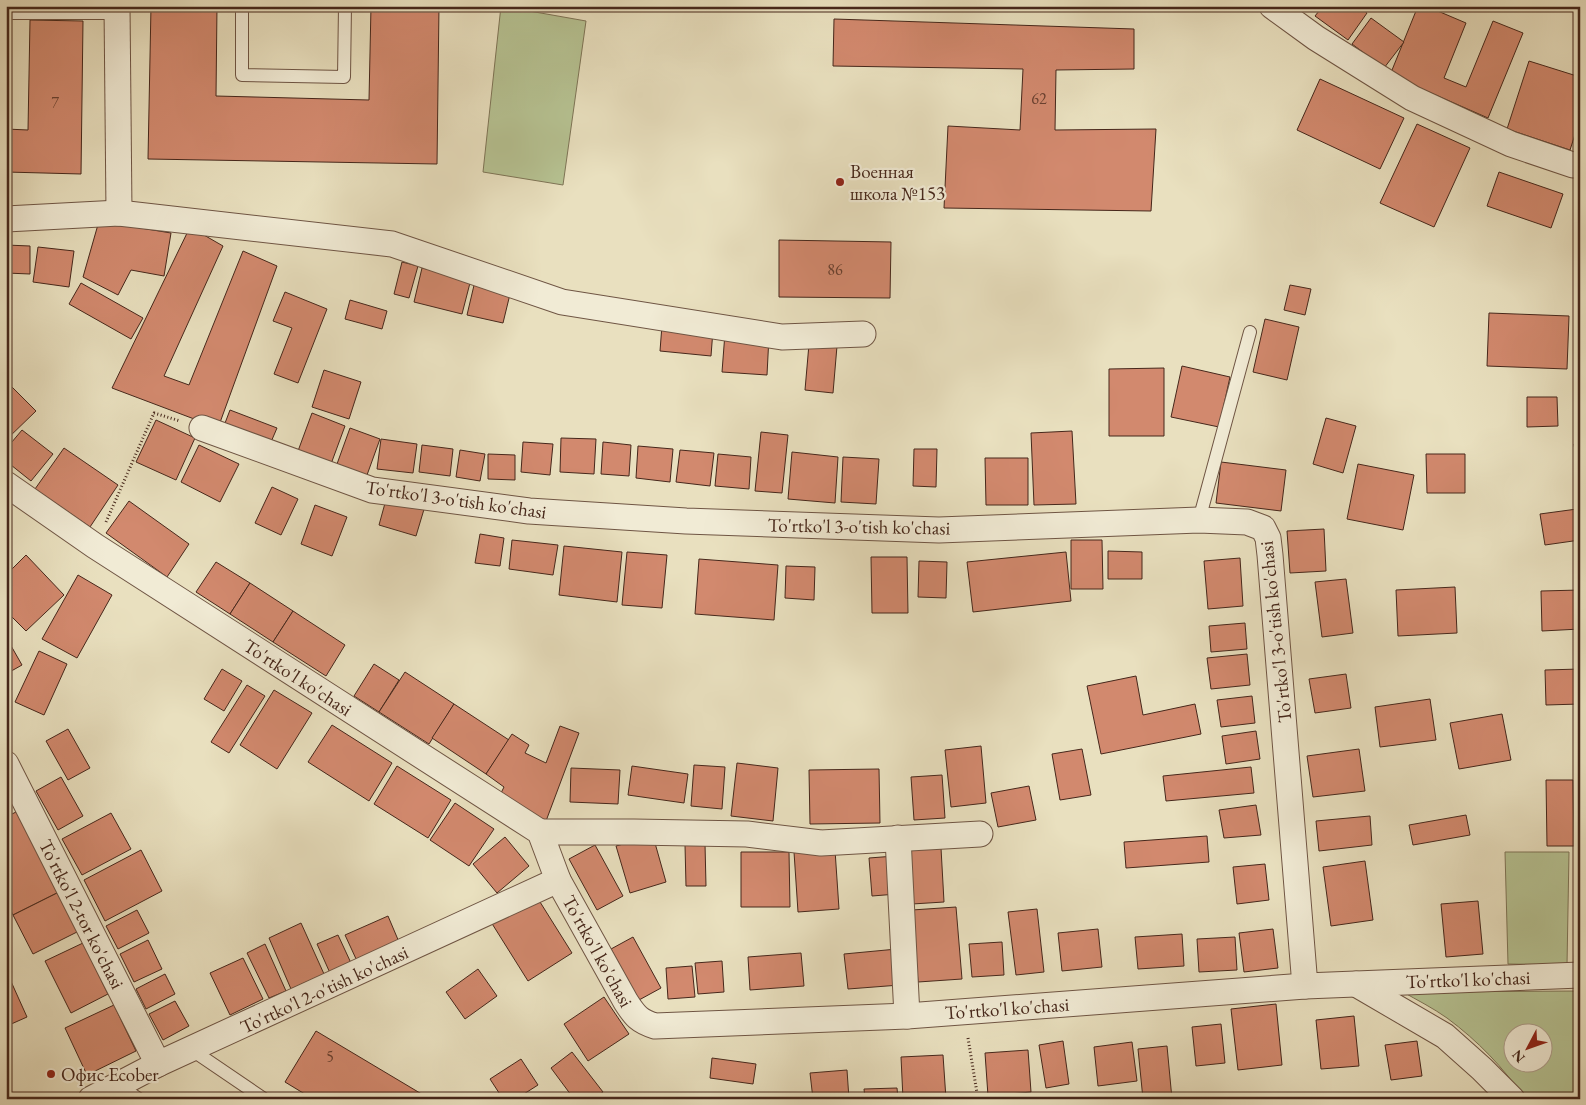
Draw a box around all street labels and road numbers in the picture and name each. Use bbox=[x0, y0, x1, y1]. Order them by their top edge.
street label: To'rtko'l 3-o'tish ko'chasi bbox=[364, 474, 548, 525]
street label: To'rtko'l 3-o'tish ko'chasi bbox=[767, 512, 951, 541]
street label: To'rtko'l 3-o'tish ko'chasi bbox=[1253, 540, 1297, 724]
street label: To'rtko'l ko'chasi bbox=[239, 633, 357, 722]
street label: To'rtko'l 2-tor ko'chasi bbox=[33, 835, 130, 994]
street label: To'rtko'l ko'chasi bbox=[556, 891, 639, 1012]
street label: To'rtko'l 2-o'tish ko'chasi bbox=[236, 939, 413, 1039]
street label: To'rtko'l ko'chasi bbox=[1405, 965, 1531, 994]
street label: To'rtko'l ko'chasi bbox=[944, 992, 1070, 1025]

